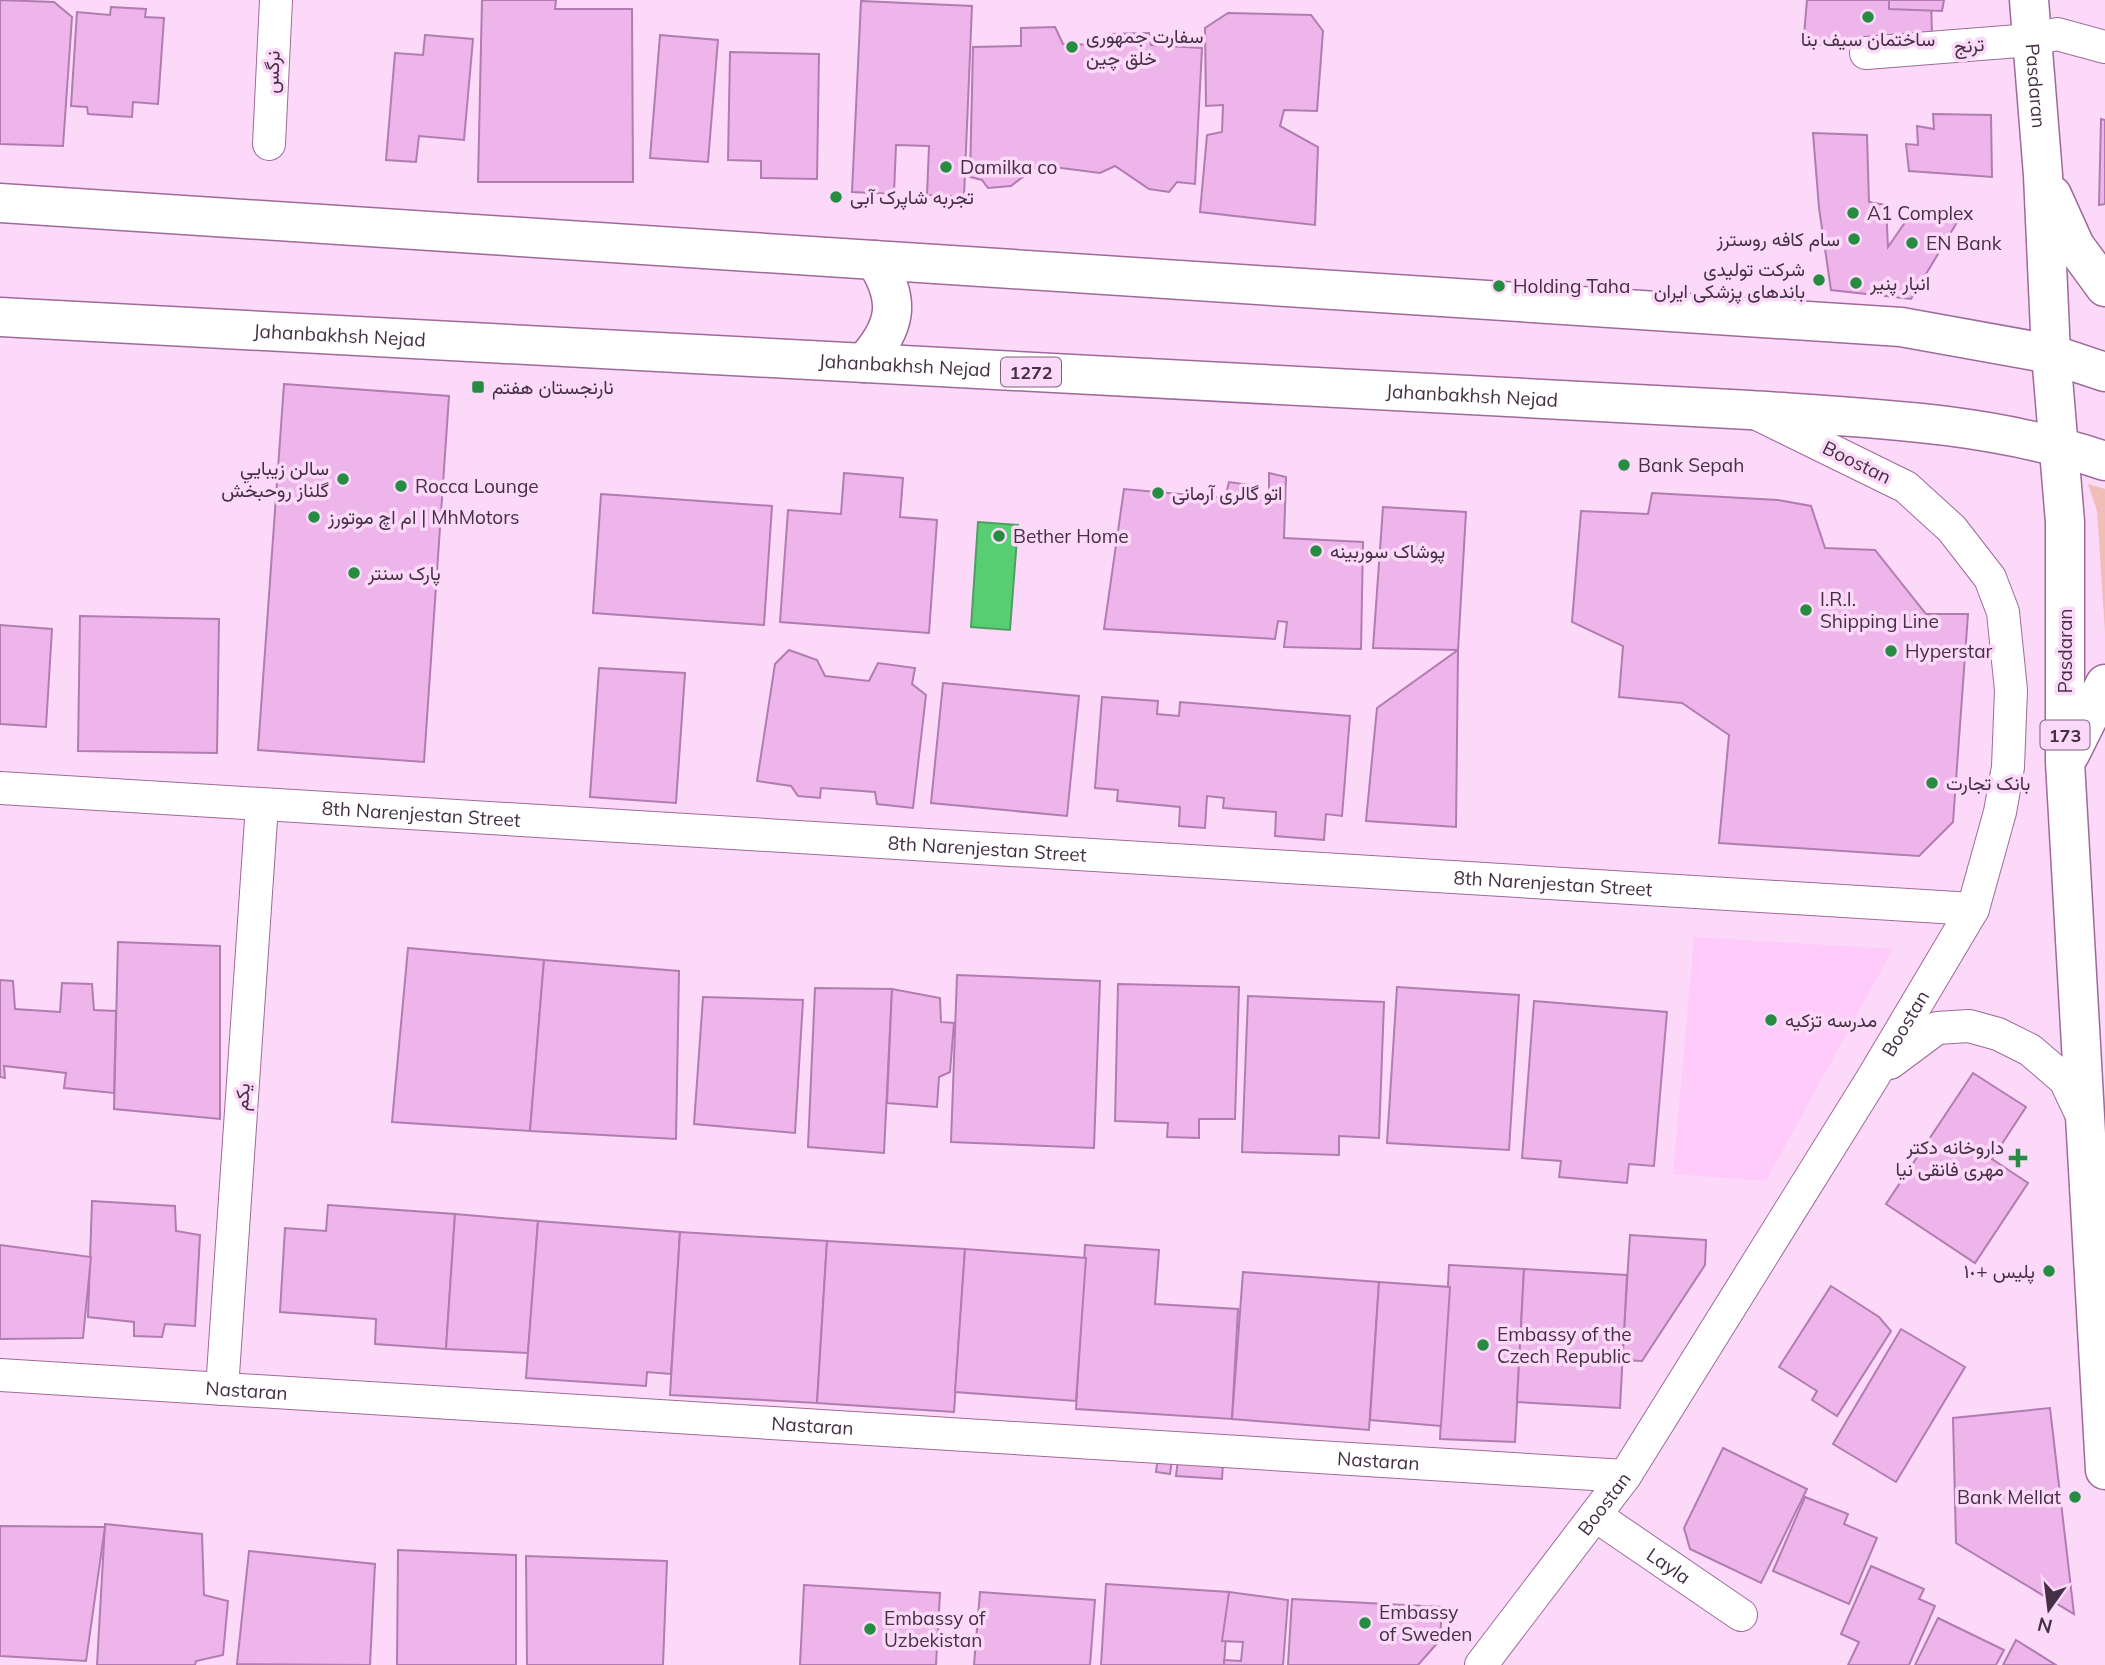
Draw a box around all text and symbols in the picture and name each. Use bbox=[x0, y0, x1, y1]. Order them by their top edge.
marker: ساختمان سیف بنا bbox=[1860, 9, 1876, 25]
place label: سفارت جمهوری خلق چین bbox=[1086, 24, 1203, 72]
place label: ساختمان سیف بنا bbox=[1801, 27, 1935, 51]
street label: ترنج bbox=[1953, 32, 1986, 60]
marker: سفارت جمهوری خلق چین bbox=[1064, 39, 1080, 55]
street label: Pasdaran bbox=[2021, 42, 2051, 129]
street label: نرگس bbox=[259, 50, 285, 94]
place label: Damilka co bbox=[960, 155, 1057, 179]
marker: Damilka co bbox=[938, 159, 954, 175]
place label: تجربه شاپرک آبی bbox=[850, 185, 974, 211]
marker: تجربه شاپرک آبی bbox=[828, 189, 844, 205]
place label: A1 Complex bbox=[1867, 201, 1974, 225]
marker: A1 Complex bbox=[1845, 205, 1861, 221]
place label: سام کافه روسترز bbox=[1716, 227, 1840, 252]
marker: سام کافه روسترز bbox=[1846, 231, 1862, 247]
place label: EN Bank bbox=[1926, 231, 2002, 255]
marker: EN Bank bbox=[1904, 235, 1920, 251]
place label: شرکت تولیدی باندهای پزشکی ایران bbox=[1654, 257, 1805, 305]
place label: انبار پنیر bbox=[1869, 271, 1930, 297]
marker: شرکت تولیدی باندهای پزشکی ایران bbox=[1811, 272, 1827, 288]
place label: Holding Taha bbox=[1513, 274, 1630, 298]
marker: انبار پنیر bbox=[1848, 275, 1864, 291]
marker: Holding Taha bbox=[1491, 278, 1507, 294]
street label: Jahanbakhsh Nejad bbox=[253, 318, 426, 352]
street label: Jahanbakhsh Nejad bbox=[818, 349, 992, 382]
road number: 1272 bbox=[1001, 358, 1061, 386]
place label: نارنجستان هفتم bbox=[492, 375, 614, 400]
marker: نارنجستان هفتم bbox=[470, 379, 486, 395]
street label: Jahanbakhsh Nejad bbox=[1385, 379, 1559, 412]
street label: Boostan bbox=[1819, 435, 1895, 489]
place label: Bank Sepah bbox=[1638, 453, 1744, 477]
place label: سالن زيبايي گلناز روحبخش bbox=[221, 456, 329, 502]
marker: Bank Sepah bbox=[1616, 457, 1632, 473]
marker: سالن زيبايي گلناز روحبخش bbox=[335, 471, 351, 487]
place label: Rocca Lounge bbox=[415, 474, 539, 498]
marker: Rocca Lounge bbox=[393, 478, 409, 494]
place label: اتو گالری آرمانی bbox=[1172, 481, 1283, 505]
marker: اتو گالری آرمانی bbox=[1150, 485, 1166, 501]
place label: ام اچ موتورز | MhMotors bbox=[327, 505, 519, 530]
marker: ام اچ موتورز | MhMotors bbox=[306, 509, 322, 525]
place label: Bether Home bbox=[1013, 524, 1129, 548]
marker: Bether Home bbox=[991, 528, 1007, 544]
place label: پوشاک سوربینه bbox=[1330, 539, 1445, 565]
marker: پوشاک سوربینه bbox=[1308, 543, 1324, 559]
place label: پارک سنتر bbox=[367, 561, 441, 587]
marker: پارک سنتر bbox=[346, 565, 362, 581]
place label: I.R.I. Shipping Line bbox=[1820, 587, 1939, 633]
marker: I.R.I. Shipping Line bbox=[1798, 602, 1814, 618]
street label: Pasdaran bbox=[2053, 609, 2077, 693]
place label: Hyperstar bbox=[1905, 639, 1993, 663]
marker: Hyperstar bbox=[1883, 643, 1899, 659]
road number: 173 bbox=[2040, 720, 2090, 750]
place label: بانک تجارت bbox=[1946, 771, 2030, 795]
marker: بانک تجارت bbox=[1924, 775, 1940, 791]
street label: 8th Narenjestan Street bbox=[321, 796, 522, 832]
street label: 8th Narenjestan Street bbox=[887, 830, 1088, 867]
street label: 8th Narenjestan Street bbox=[1453, 865, 1653, 901]
street label: Boostan bbox=[1876, 986, 1934, 1061]
place label: مدرسه تزکیه bbox=[1785, 1008, 1877, 1032]
marker: مدرسه تزکیه bbox=[1763, 1012, 1779, 1028]
street label: یکم bbox=[229, 1082, 256, 1112]
place label: داروخانه دکتر مهری فانقی نیا bbox=[1896, 1135, 2004, 1181]
marker: داروخانه دکتر مهری فانقی نیا bbox=[2010, 1150, 2026, 1166]
place label: پلیس +١٠ bbox=[1964, 1259, 2035, 1285]
marker: پلیس +١٠ bbox=[2041, 1263, 2057, 1279]
place label: Embassy of the Czech Republic bbox=[1497, 1322, 1632, 1368]
marker: Embassy of the Czech Republic bbox=[1475, 1337, 1491, 1353]
street label: Nastaran bbox=[205, 1376, 288, 1405]
street label: Nastaran bbox=[771, 1411, 854, 1440]
street label: Nastaran bbox=[1336, 1446, 1420, 1475]
street label: Boostan bbox=[1572, 1467, 1636, 1540]
place label: Bank Mellat bbox=[1957, 1485, 2061, 1509]
marker: Bank Mellat bbox=[2067, 1489, 2083, 1505]
street label: Layla bbox=[1642, 1542, 1695, 1589]
north arrow bbox=[2014, 1574, 2084, 1644]
place label: Embassy of Sweden bbox=[1379, 1600, 1472, 1646]
place label: Embassy of Uzbekistan bbox=[884, 1606, 986, 1652]
text: N bbox=[2035, 1612, 2055, 1639]
marker: Embassy of Sweden bbox=[1357, 1615, 1373, 1631]
marker: Embassy of Uzbekistan bbox=[862, 1621, 878, 1637]

